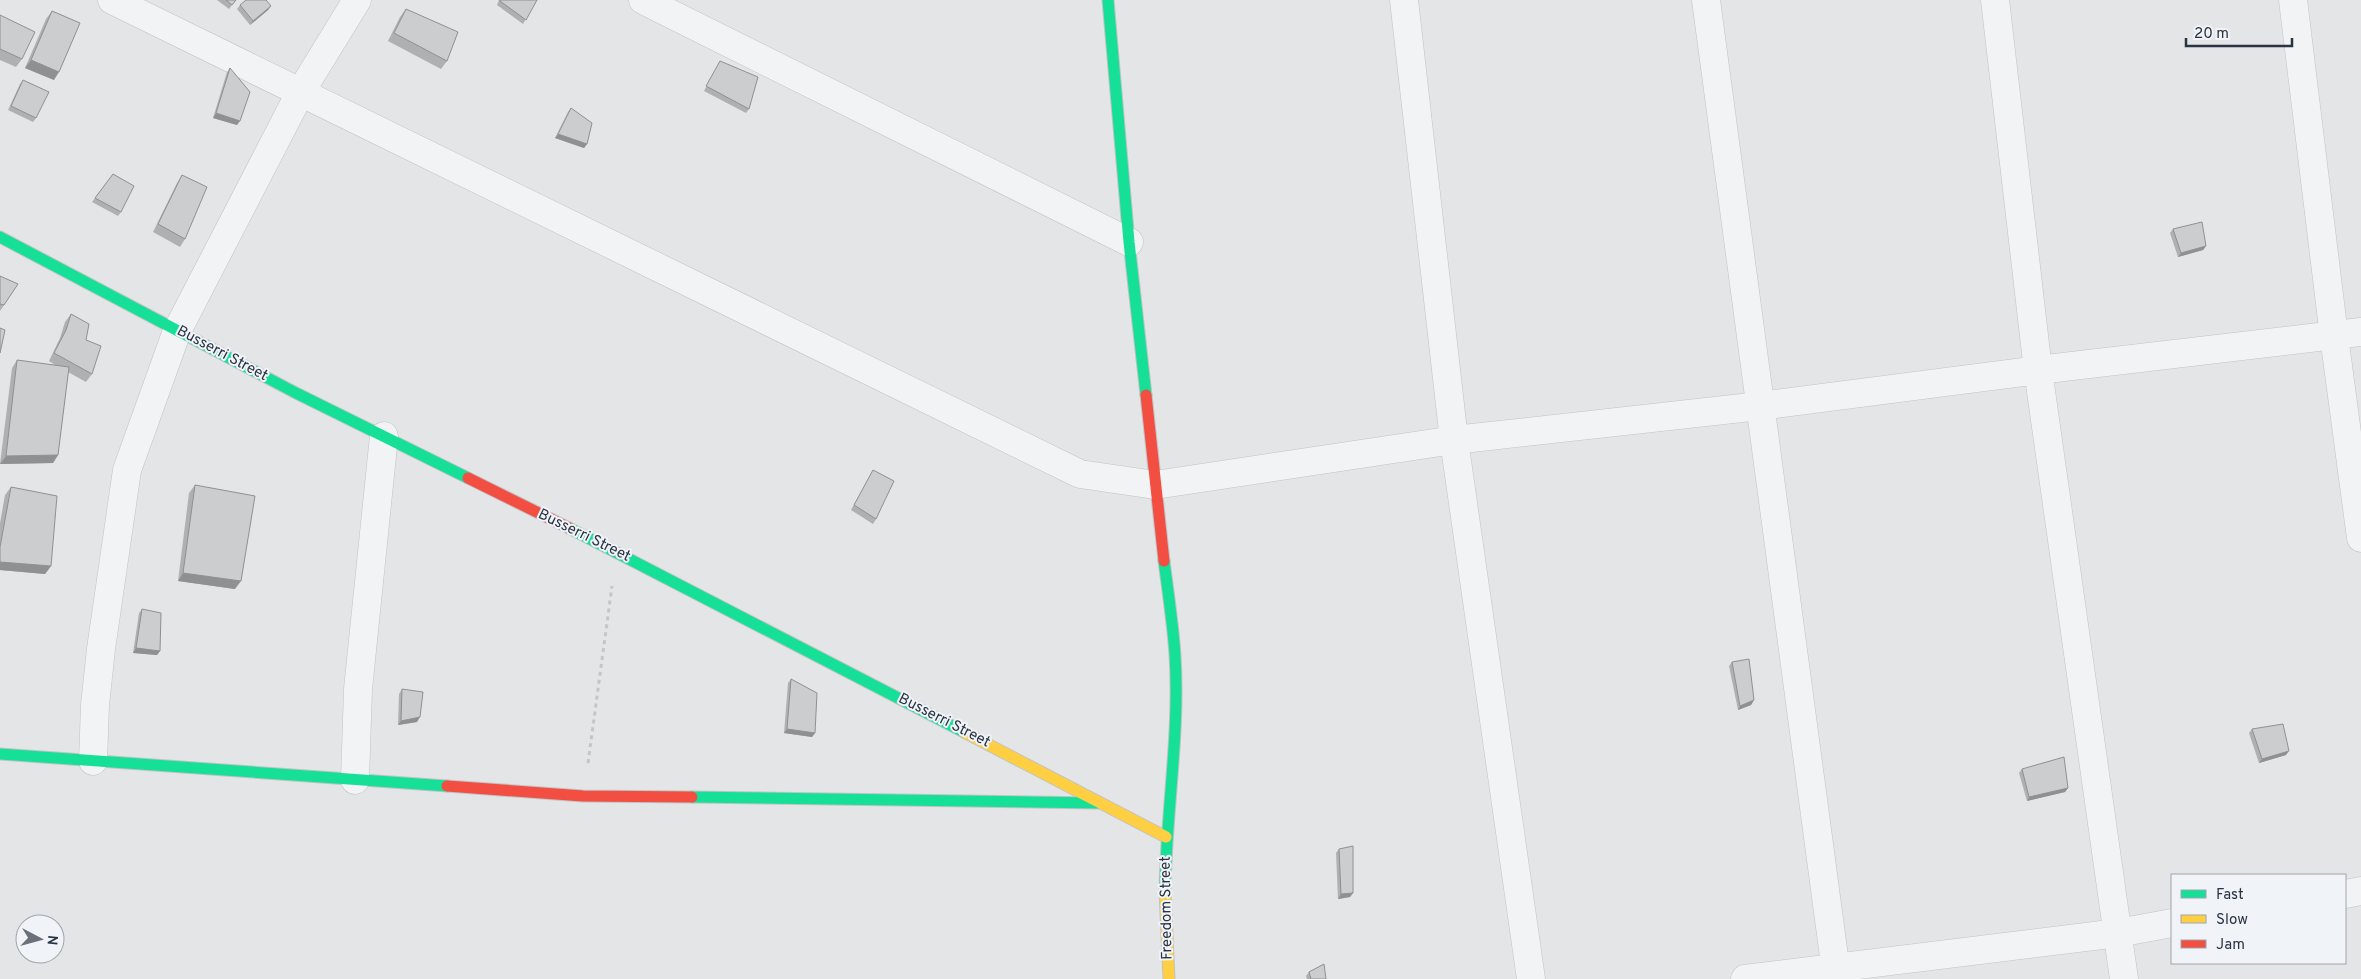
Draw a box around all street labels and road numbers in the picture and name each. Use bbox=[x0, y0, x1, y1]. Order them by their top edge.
street label: Busserri Street bbox=[173, 322, 271, 386]
street label: Busserri Street bbox=[535, 505, 633, 567]
street label: Busserri Street bbox=[895, 690, 993, 752]
street label: Freedom Street bbox=[1157, 856, 1177, 960]

